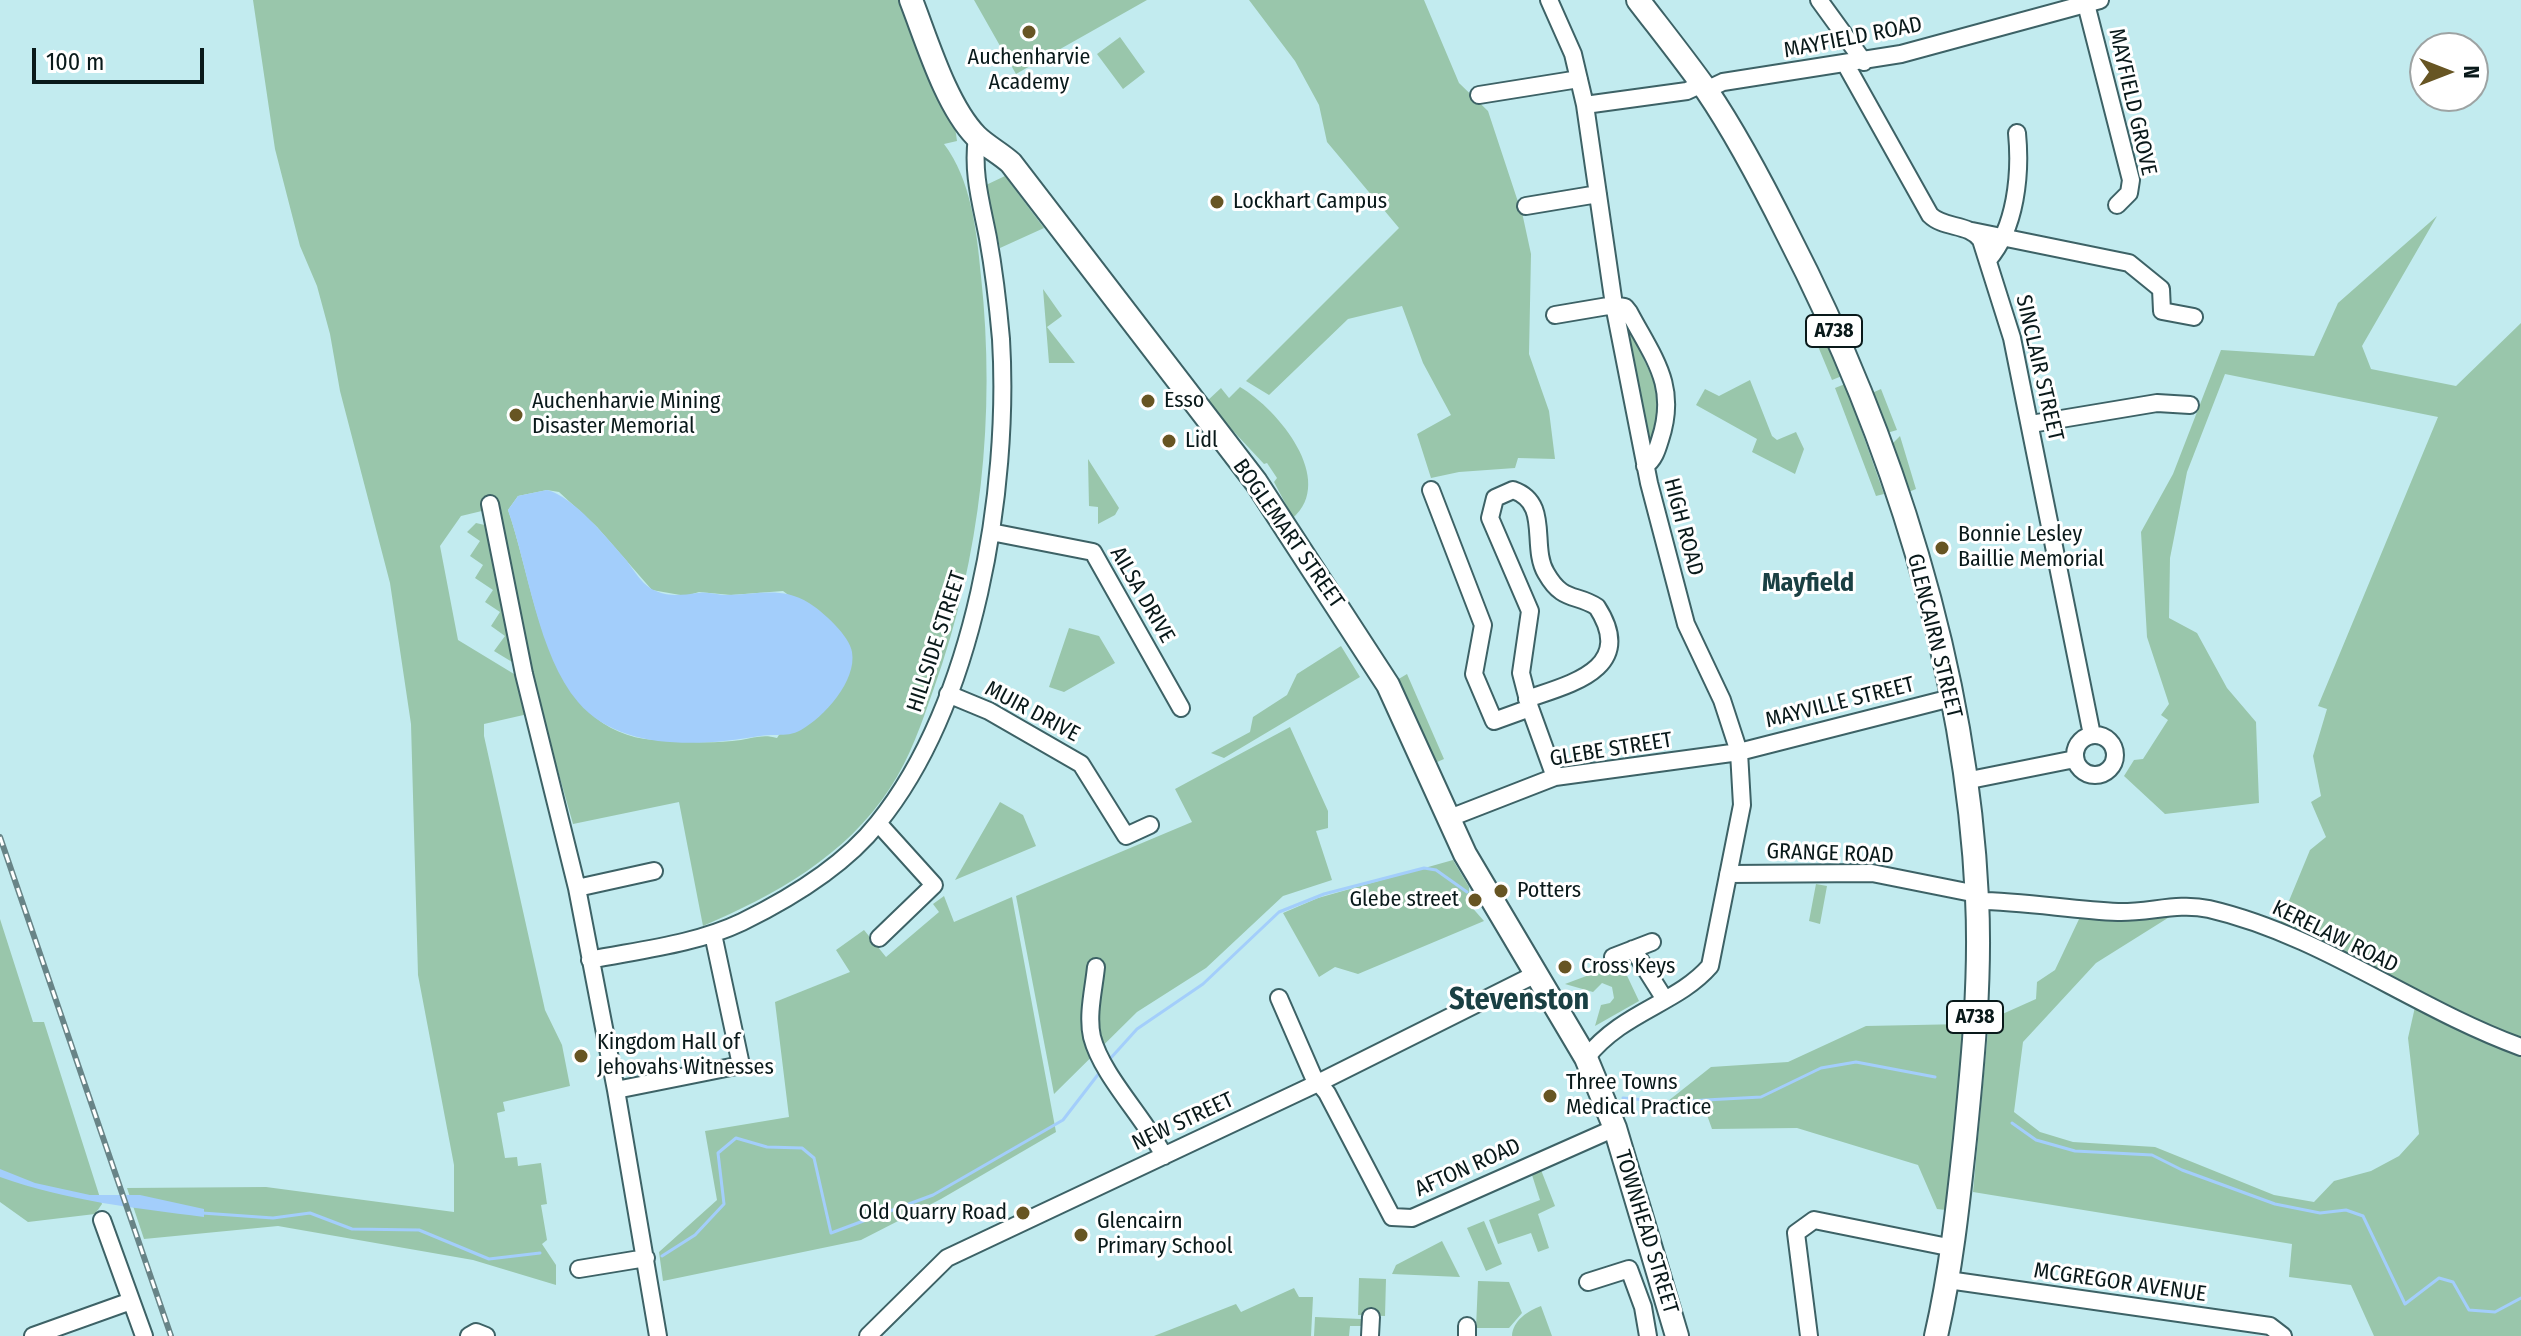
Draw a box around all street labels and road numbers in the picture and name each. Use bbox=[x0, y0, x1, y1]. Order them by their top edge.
street label: MAYFIELD ROAD bbox=[1782, 12, 1924, 64]
street label: MAYFIELD GROVE bbox=[2102, 26, 2162, 178]
street label: SINCLAIR STREET bbox=[2009, 293, 2069, 443]
road number: A738 bbox=[1806, 315, 1862, 347]
street label: BOGLEMART STREET bbox=[1227, 454, 1349, 614]
street label: HIGH ROAD bbox=[1657, 475, 1709, 579]
street label: AILSA DRIVE bbox=[1104, 542, 1180, 648]
street label: GLENCAIRN STREET bbox=[1901, 551, 1967, 721]
street label: HILLSIDE STREET bbox=[902, 568, 972, 716]
street label: MAYVILLE STREET bbox=[1763, 672, 1917, 734]
street label: MUIR DRIVE bbox=[980, 676, 1084, 748]
street label: GLEBE STREET bbox=[1548, 727, 1674, 773]
street label: GRANGE ROAD bbox=[1766, 839, 1894, 869]
street label: KERELAW ROAD bbox=[2268, 895, 2402, 979]
road number: A738 bbox=[1947, 1001, 2003, 1033]
street label: NEW STREET bbox=[1128, 1087, 1238, 1157]
street label: AFTON ROAD bbox=[1411, 1133, 1525, 1203]
street label: TOWNHEAD STREET bbox=[1609, 1147, 1683, 1317]
street label: MCGREGOR AVENUE bbox=[2032, 1258, 2208, 1308]

